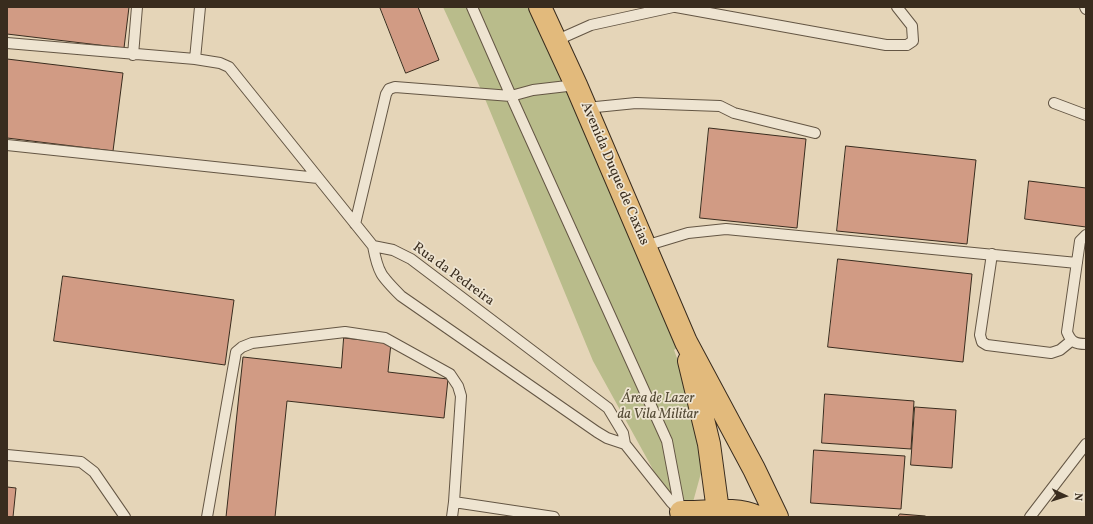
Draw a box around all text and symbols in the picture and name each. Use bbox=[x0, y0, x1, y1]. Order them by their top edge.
street label: Avenida Duque de Caxias bbox=[576, 100, 652, 248]
street label: Rua da Pedreira bbox=[409, 240, 497, 310]
park label: Área de Lazer da Vila Militar bbox=[617, 391, 699, 424]
north arrow bbox=[1045, 476, 1085, 516]
text: N bbox=[1070, 492, 1085, 501]

